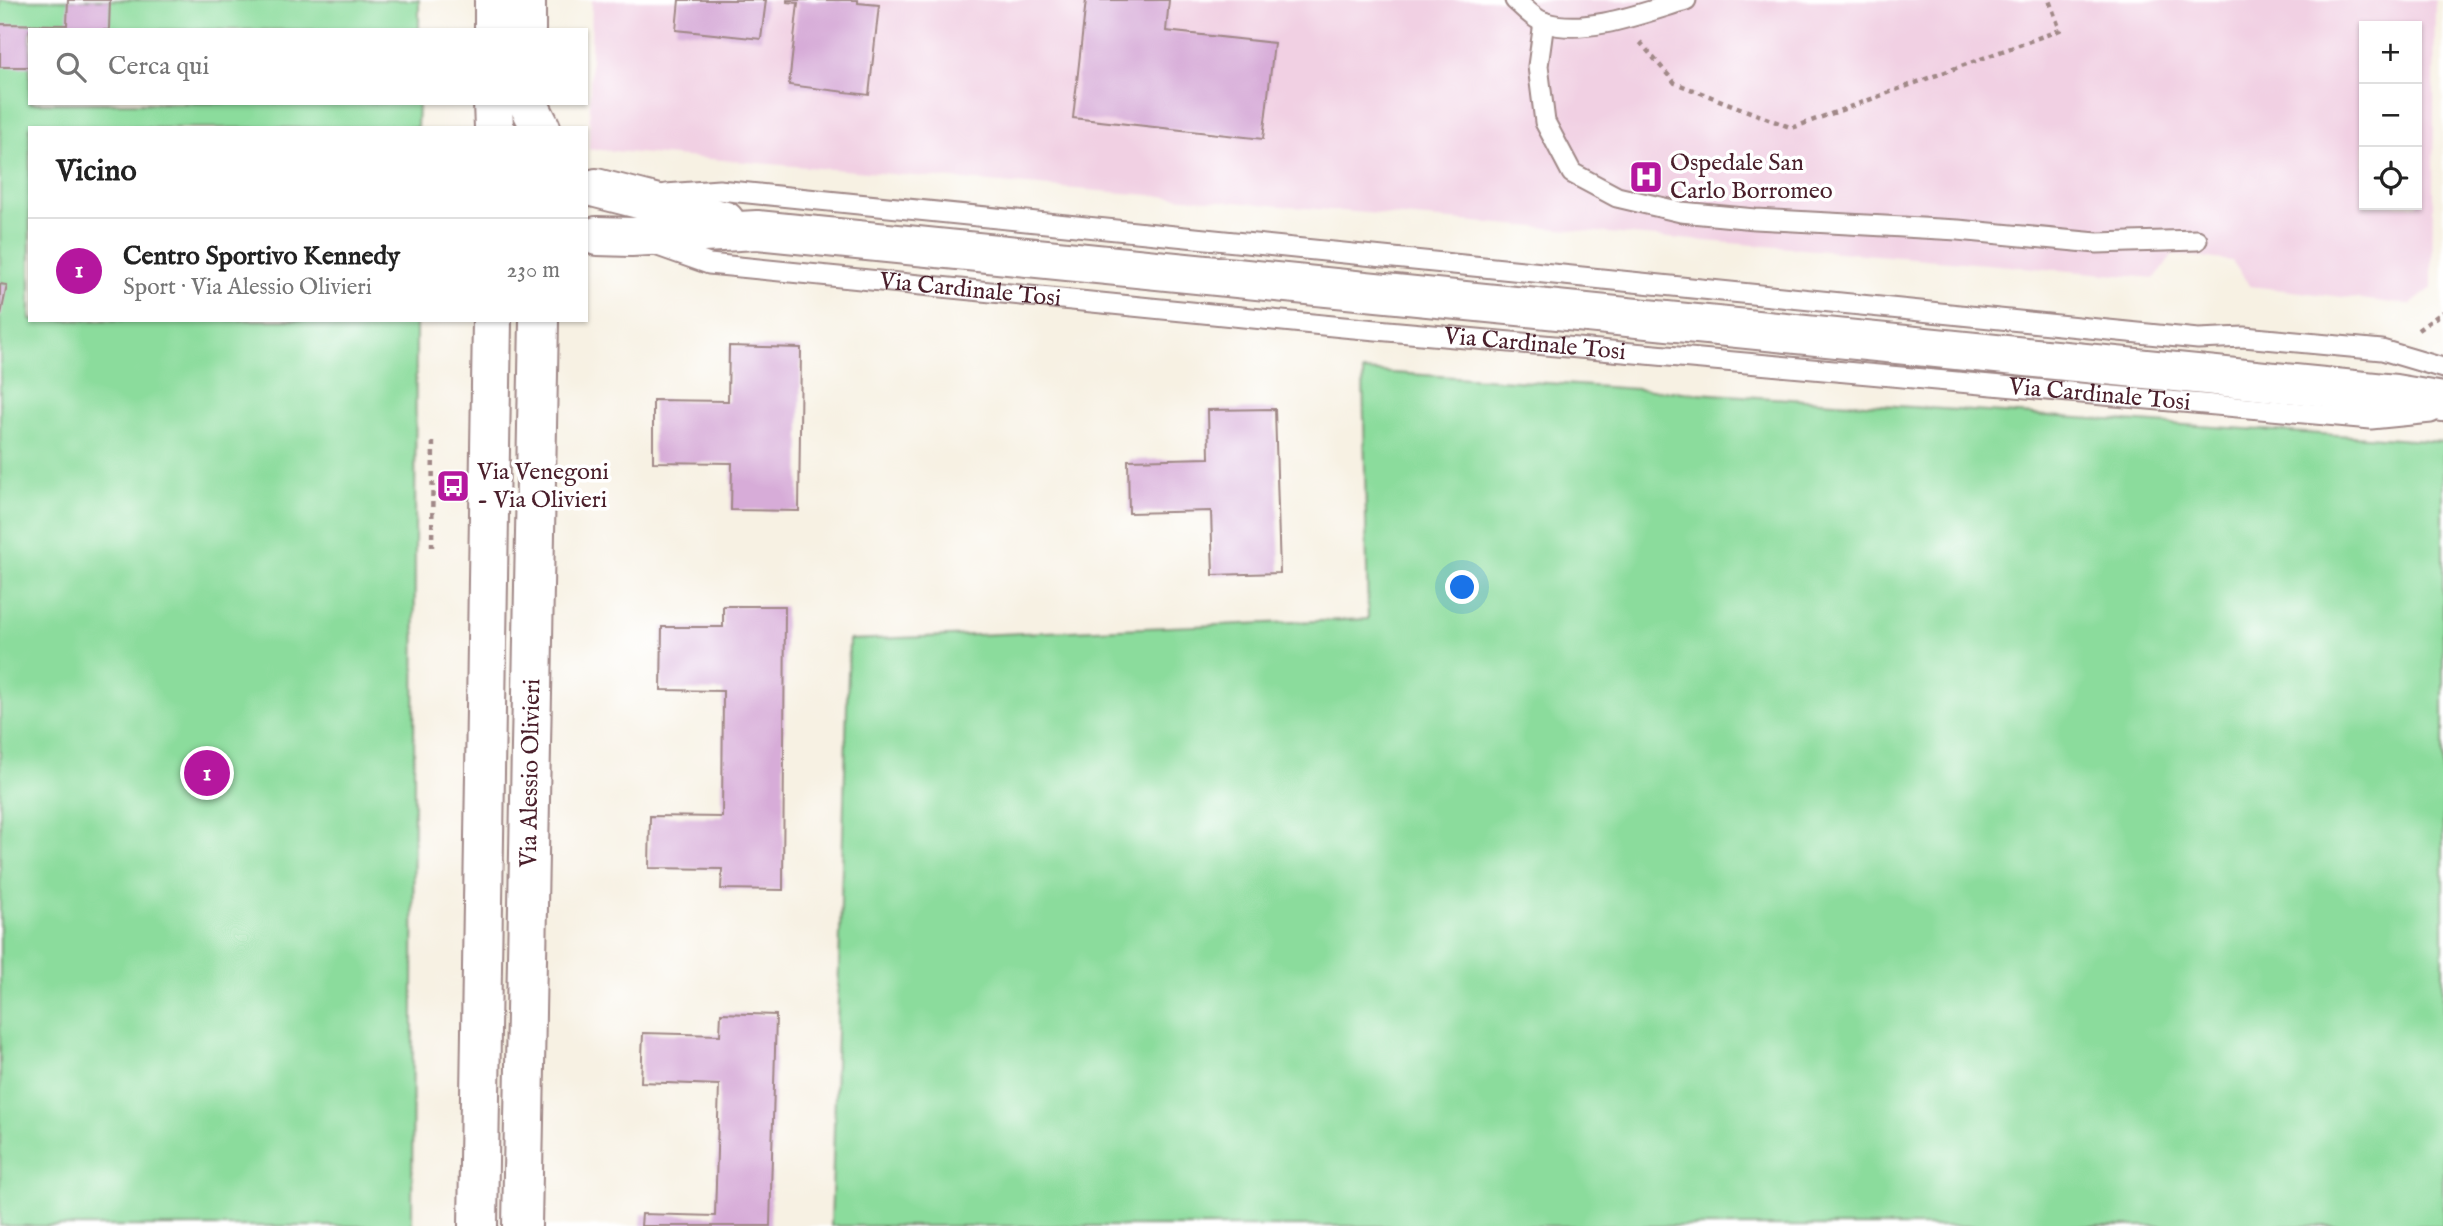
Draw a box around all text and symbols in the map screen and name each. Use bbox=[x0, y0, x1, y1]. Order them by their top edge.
map controls bbox=[2359, 21, 2422, 210]
button: + bbox=[2359, 21, 2422, 84]
search box bbox=[28, 28, 588, 105]
icon: search bbox=[52, 48, 90, 86]
text: Cerca qui bbox=[108, 50, 209, 83]
button: − bbox=[2359, 84, 2422, 147]
button: locate bbox=[2359, 147, 2422, 210]
place label: Ospedale San Carlo Borromeo bbox=[1670, 148, 1833, 207]
text: Vicino bbox=[56, 153, 137, 191]
hospital icon: Ospedale San Carlo Borromeo bbox=[1627, 158, 1665, 196]
text: Centro Sportivo Kennedy bbox=[123, 240, 400, 273]
text: 1 bbox=[75, 256, 83, 285]
text: 230 m bbox=[507, 256, 560, 285]
street label: Via Cardinale Tosi bbox=[877, 265, 1063, 314]
text: Sport · Via Alessio Olivieri bbox=[123, 273, 372, 302]
street label: Via Cardinale Tosi bbox=[1442, 321, 1627, 368]
street label: Via Cardinale Tosi bbox=[2006, 371, 2192, 418]
place label: Via Venegoni - Via Olivieri bbox=[476, 457, 609, 516]
bus stop icon: Via Venegoni - Via Olivieri bbox=[434, 467, 472, 505]
your location bbox=[1445, 570, 1479, 604]
street label: Via Alessio Olivieri bbox=[513, 678, 548, 869]
pin: 1 bbox=[184, 747, 230, 799]

